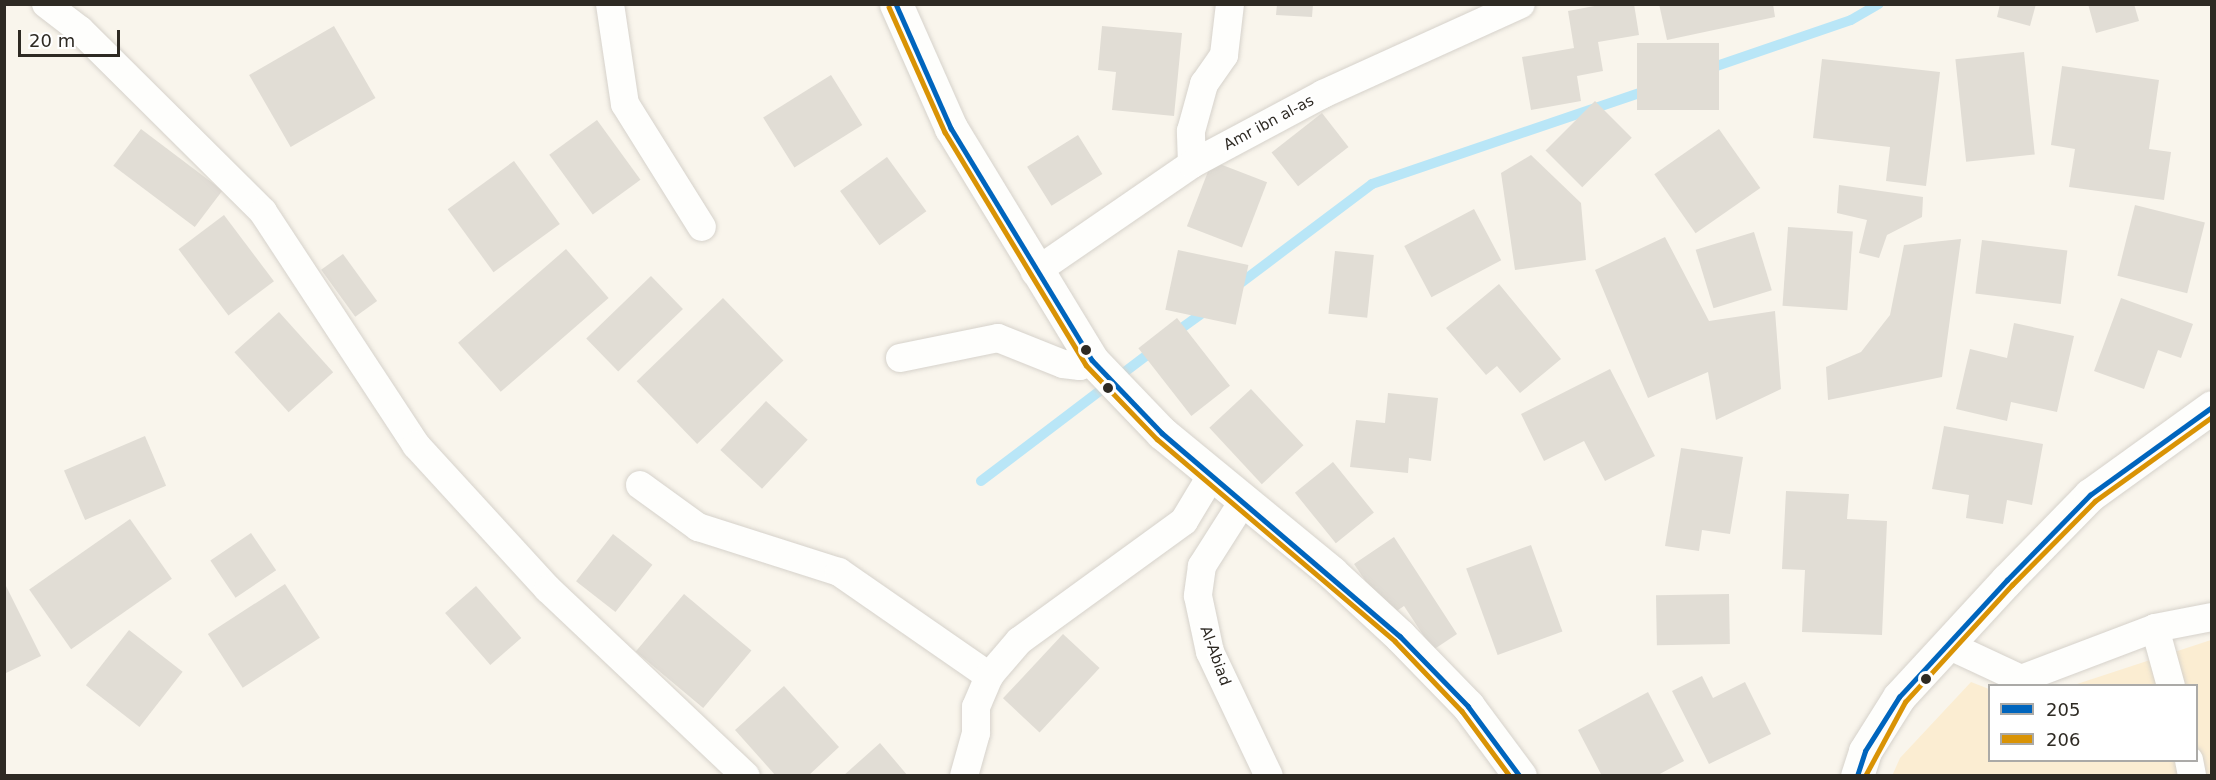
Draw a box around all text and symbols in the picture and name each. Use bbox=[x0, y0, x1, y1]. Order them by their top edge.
scale bar bbox=[21, 18, 123, 56]
text: 20 m bbox=[29, 30, 75, 51]
street label: Amr ibn al-as bbox=[1221, 92, 1317, 154]
unlabelled marker bbox=[1080, 344, 1092, 356]
unlabelled marker bbox=[1102, 382, 1114, 394]
street label: Al-Abiad bbox=[1196, 624, 1234, 688]
unlabelled marker bbox=[1920, 673, 1932, 685]
legend bbox=[1988, 684, 2198, 762]
text: 205 bbox=[2046, 699, 2080, 720]
text: 206 bbox=[2046, 729, 2080, 750]

